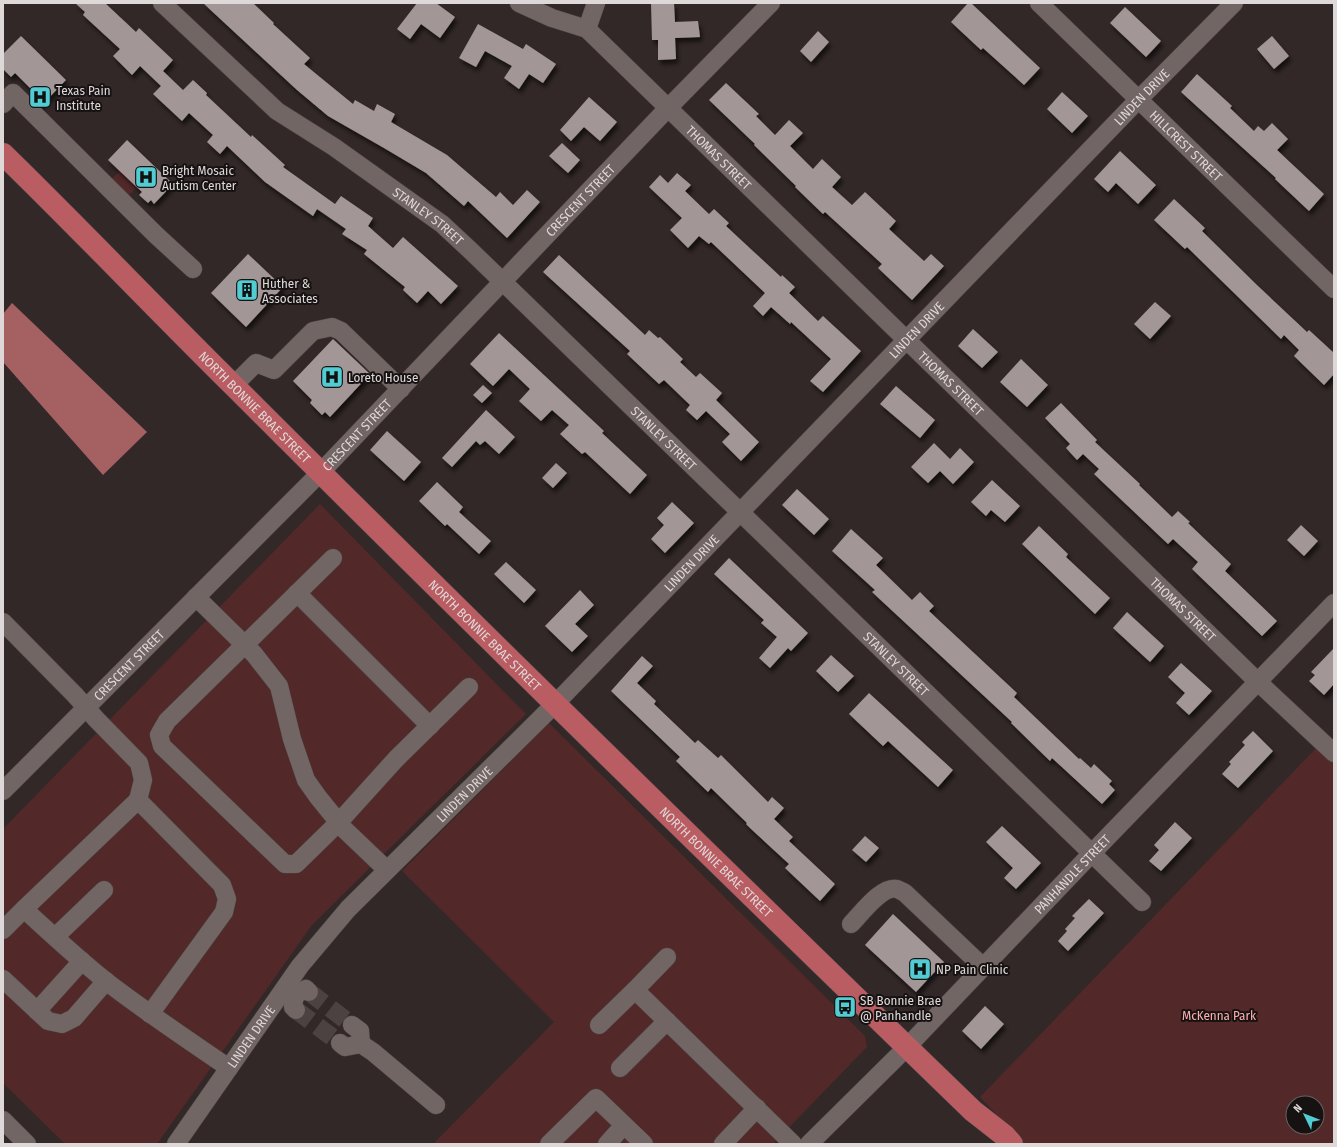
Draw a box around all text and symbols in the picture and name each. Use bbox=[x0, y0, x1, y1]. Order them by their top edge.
street label: LINDEN DRIVE bbox=[1111, 66, 1173, 128]
place label: Texas Pain Institute bbox=[56, 83, 111, 113]
hospital icon: Texas Pain Institute bbox=[27, 84, 53, 110]
street label: HILLCREST STREET bbox=[1147, 108, 1225, 184]
street label: THOMAS STREET bbox=[683, 123, 754, 193]
street label: CRESCENT STREET bbox=[543, 162, 618, 239]
place label: Bright Mosaic Autism Center bbox=[162, 163, 237, 193]
hospital icon: Bright Mosaic Autism Center bbox=[133, 164, 159, 190]
street label: STANLEY STREET bbox=[390, 184, 466, 248]
place label: Huther & Associates bbox=[262, 276, 318, 306]
building icon: Huther & Associates bbox=[234, 277, 260, 303]
street label: LINDEN DRIVE bbox=[886, 299, 947, 361]
street label: NORTH BONNIE BRAE STREET bbox=[196, 349, 314, 466]
street label: THOMAS STREET bbox=[915, 349, 987, 419]
hospital icon: Loreto House bbox=[319, 364, 345, 390]
place label: Loreto House bbox=[348, 370, 418, 385]
street label: CRESCENT STREET bbox=[319, 396, 395, 474]
street label: STANLEY STREET bbox=[628, 403, 699, 473]
street label: LINDEN DRIVE bbox=[661, 532, 722, 594]
street label: THOMAS STREET bbox=[1147, 575, 1219, 645]
street label: NORTH BONNIE BRAE STREET bbox=[426, 577, 544, 694]
street label: CRESCENT STREET bbox=[91, 627, 167, 704]
street label: STANLEY STREET bbox=[860, 629, 932, 699]
street label: LINDEN DRIVE bbox=[434, 763, 496, 825]
street label: NORTH BONNIE BRAE STREET bbox=[657, 804, 775, 920]
street label: PANHANDLE STREET bbox=[1031, 832, 1114, 917]
hospital icon: NP Pain Clinic bbox=[907, 956, 933, 982]
place label: NP Pain Clinic bbox=[936, 962, 1009, 977]
place label: SB Bonnie Brae @ Panhandle bbox=[860, 993, 941, 1023]
bus stop icon: SB Bonnie Brae @ Panhandle bbox=[832, 994, 858, 1020]
street label: LINDEN DRIVE bbox=[224, 1003, 278, 1071]
park label: McKenna Park bbox=[1182, 1008, 1257, 1023]
north arrow bbox=[1285, 1095, 1325, 1135]
text: N bbox=[1291, 1102, 1305, 1115]

